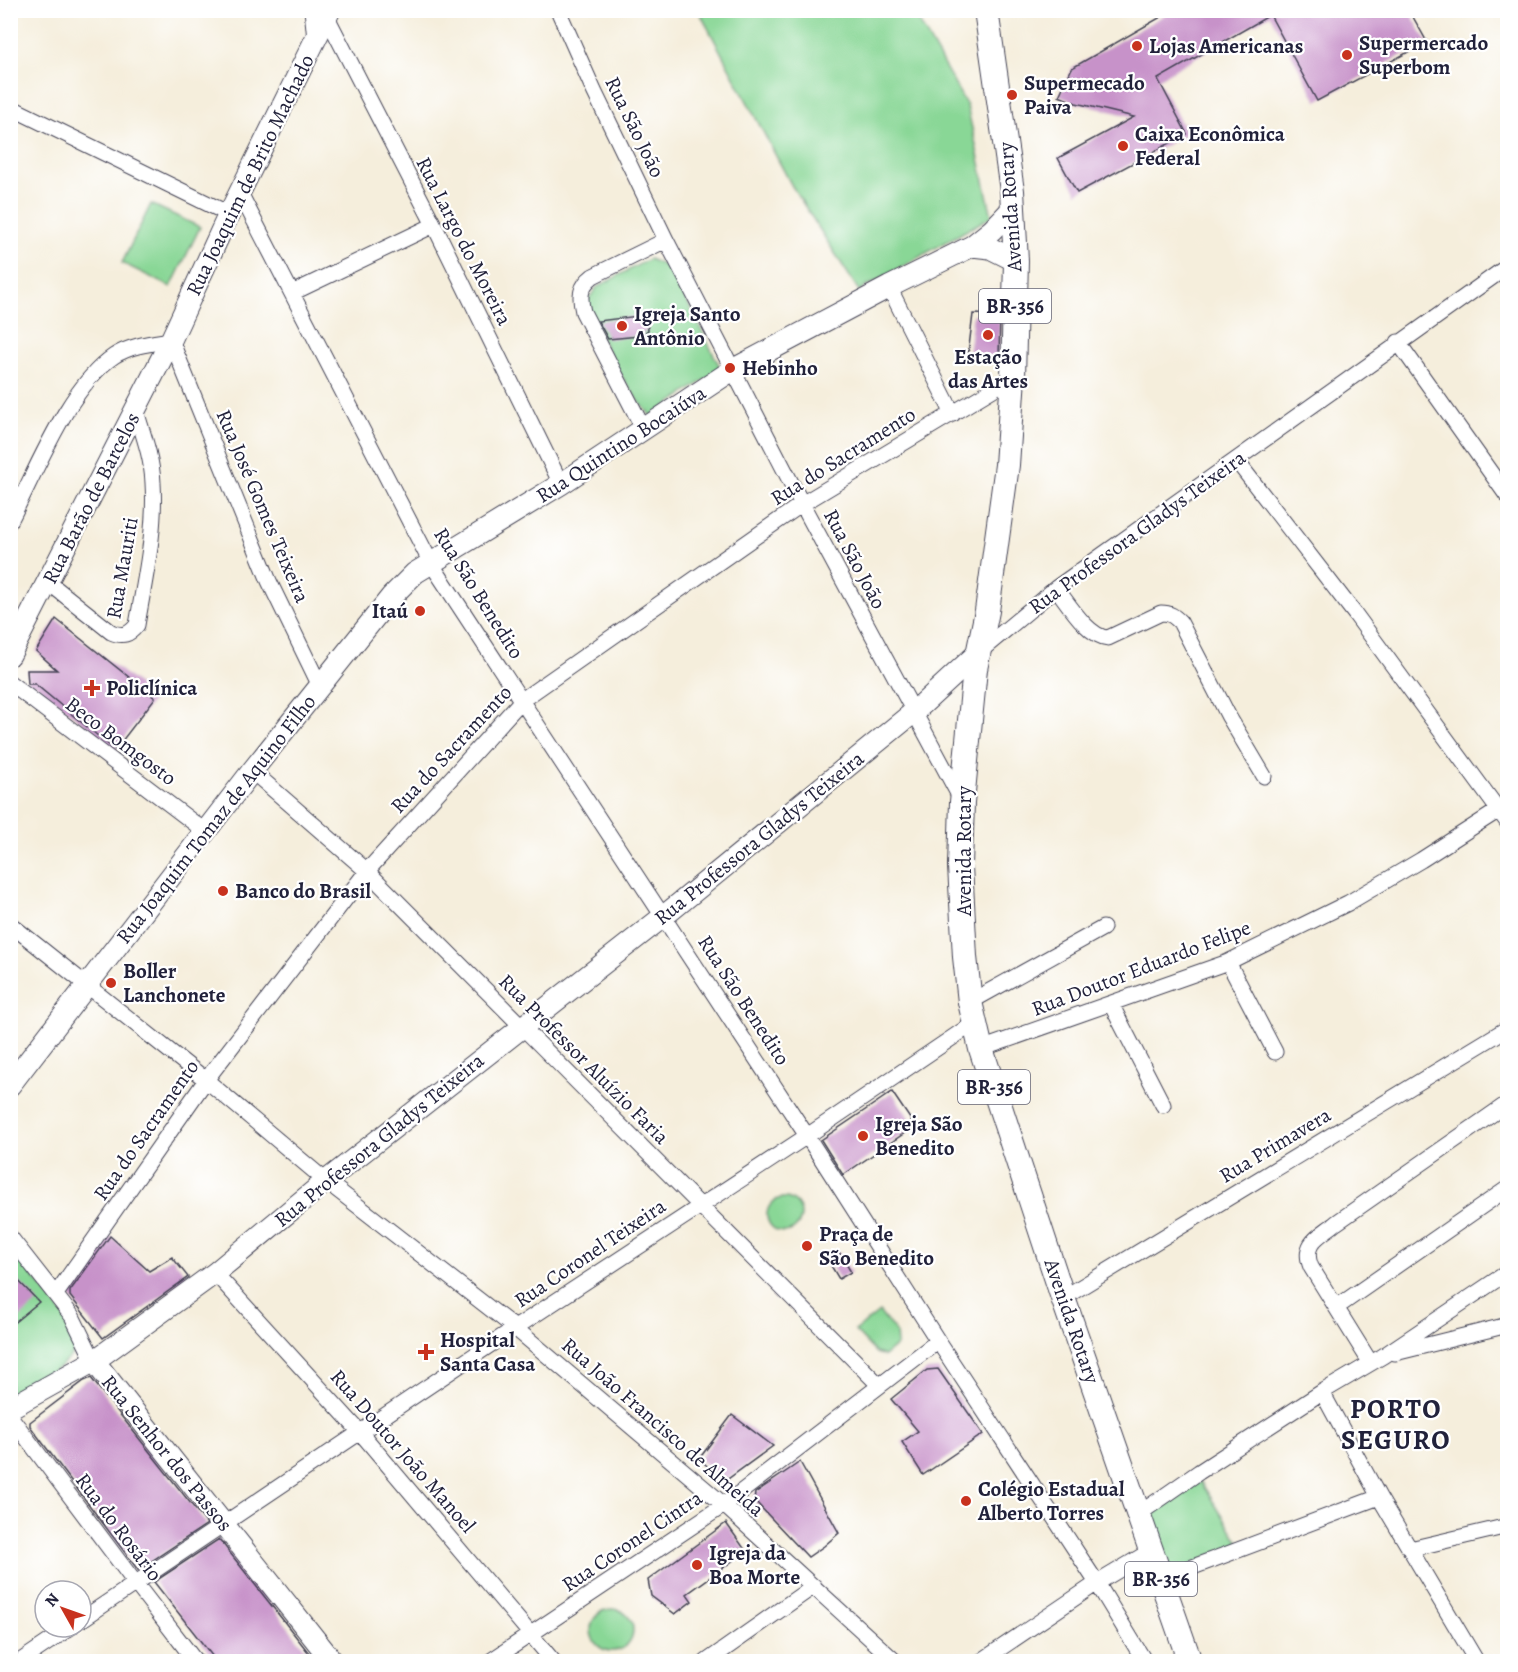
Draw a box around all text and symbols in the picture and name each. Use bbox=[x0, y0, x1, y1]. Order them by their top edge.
place label: Supermercado Superbom bbox=[1359, 29, 1488, 81]
place label: Lojas Americanas bbox=[1149, 32, 1303, 60]
marker: Lojas Americanas bbox=[1130, 39, 1144, 53]
marker: Supermercado Superbom bbox=[1340, 48, 1354, 62]
street label: Rua Joaquim de Brito Machado bbox=[179, 50, 321, 300]
place label: Supermecado Paiva bbox=[1024, 69, 1145, 121]
street label: Rua São João bbox=[598, 72, 672, 182]
marker: Supermecado Paiva bbox=[1005, 88, 1019, 102]
place label: Caixa Econômica Federal bbox=[1135, 120, 1286, 172]
marker: Caixa Econômica Federal bbox=[1116, 139, 1130, 153]
street label: Avenida Rotary bbox=[991, 141, 1029, 274]
street label: Rua Largo do Moreira bbox=[409, 152, 519, 330]
road number: BR-356 bbox=[979, 289, 1051, 323]
place label: Igreja Santo Antônio bbox=[633, 300, 741, 352]
marker: Igreja Santo Antônio bbox=[615, 319, 629, 333]
marker: Estação das Artes bbox=[981, 328, 995, 342]
place label: Estação das Artes bbox=[948, 343, 1028, 395]
place label: Hebinho bbox=[742, 354, 818, 382]
marker: Hebinho bbox=[723, 361, 737, 375]
street label: Rua Quintino Bocaiúva bbox=[531, 378, 712, 509]
street label: Rua do Sacramento bbox=[765, 400, 921, 512]
street label: Rua José Gomes Teixeira bbox=[210, 405, 317, 607]
street label: Rua Barão de Barcelos bbox=[36, 407, 146, 589]
street label: Rua Professora Gladys Teixeira bbox=[1023, 443, 1251, 620]
street label: Rua São João bbox=[817, 504, 893, 614]
street label: Rua Mauriti bbox=[99, 515, 145, 621]
street label: Rua São Benedito bbox=[427, 522, 531, 664]
place label: Itaú bbox=[372, 597, 409, 625]
marker: Itaú bbox=[413, 604, 427, 618]
place label: Policlínica bbox=[106, 674, 198, 702]
marker: Policlínica bbox=[83, 679, 101, 697]
street label: Rua do Sacramento bbox=[384, 679, 518, 819]
street label: Rua Joaquim Tomaz de Aquino Filho bbox=[110, 688, 322, 950]
street label: Beco Bomgosto bbox=[60, 690, 182, 792]
street label: Rua Professora Gladys Teixeira bbox=[648, 744, 870, 931]
street label: Avenida Rotary bbox=[950, 785, 978, 917]
place label: Banco do Brasil bbox=[235, 877, 371, 905]
marker: Banco do Brasil bbox=[216, 884, 230, 898]
street label: Rua Doutor Eduardo Felipe bbox=[1027, 913, 1255, 1023]
street label: Rua São Benedito bbox=[691, 930, 797, 1070]
place label: Boller Lanchonete bbox=[123, 957, 226, 1009]
street label: Rua Professor Aluízio Faria bbox=[493, 968, 676, 1151]
marker: Boller Lanchonete bbox=[104, 976, 118, 990]
street label: Rua Professora Gladys Teixeira bbox=[268, 1046, 490, 1233]
street label: Rua do Sacramento bbox=[87, 1054, 205, 1206]
road number: BR-356 bbox=[958, 1070, 1030, 1104]
street label: Rua Primavera bbox=[1214, 1101, 1336, 1189]
place label: Igreja São Benedito bbox=[875, 1110, 963, 1162]
marker: Igreja São Benedito bbox=[856, 1129, 870, 1143]
street label: Rua Coronel Teixeira bbox=[509, 1192, 671, 1314]
place label: Praça de São Benedito bbox=[819, 1220, 934, 1272]
marker: Praça de São Benedito bbox=[800, 1239, 814, 1253]
street label: Avenida Rotary bbox=[1037, 1254, 1107, 1388]
place label: Hospital Santa Casa bbox=[440, 1326, 536, 1378]
street label: Rua João Francisco de Almeida bbox=[556, 1331, 770, 1523]
marker: Hospital Santa Casa bbox=[417, 1343, 435, 1361]
street label: Rua Doutor João Manoel bbox=[324, 1363, 482, 1539]
street label: Rua Senhor dos Passos bbox=[95, 1369, 239, 1537]
district label: PORTO SEGURO bbox=[1341, 1391, 1451, 1458]
street label: Rua do Rosário bbox=[69, 1467, 169, 1587]
place label: Colégio Estadual Alberto Torres bbox=[977, 1475, 1125, 1527]
street label: Rua Coronel Cintra bbox=[556, 1483, 708, 1598]
marker: Colégio Estadual Alberto Torres bbox=[959, 1494, 973, 1508]
place label: Igreja da Boa Morte bbox=[709, 1539, 800, 1591]
marker: Igreja da Boa Morte bbox=[690, 1558, 704, 1572]
road number: BR-356 bbox=[1125, 1562, 1197, 1596]
north arrow bbox=[33, 1579, 93, 1639]
text: N bbox=[40, 1588, 65, 1612]

